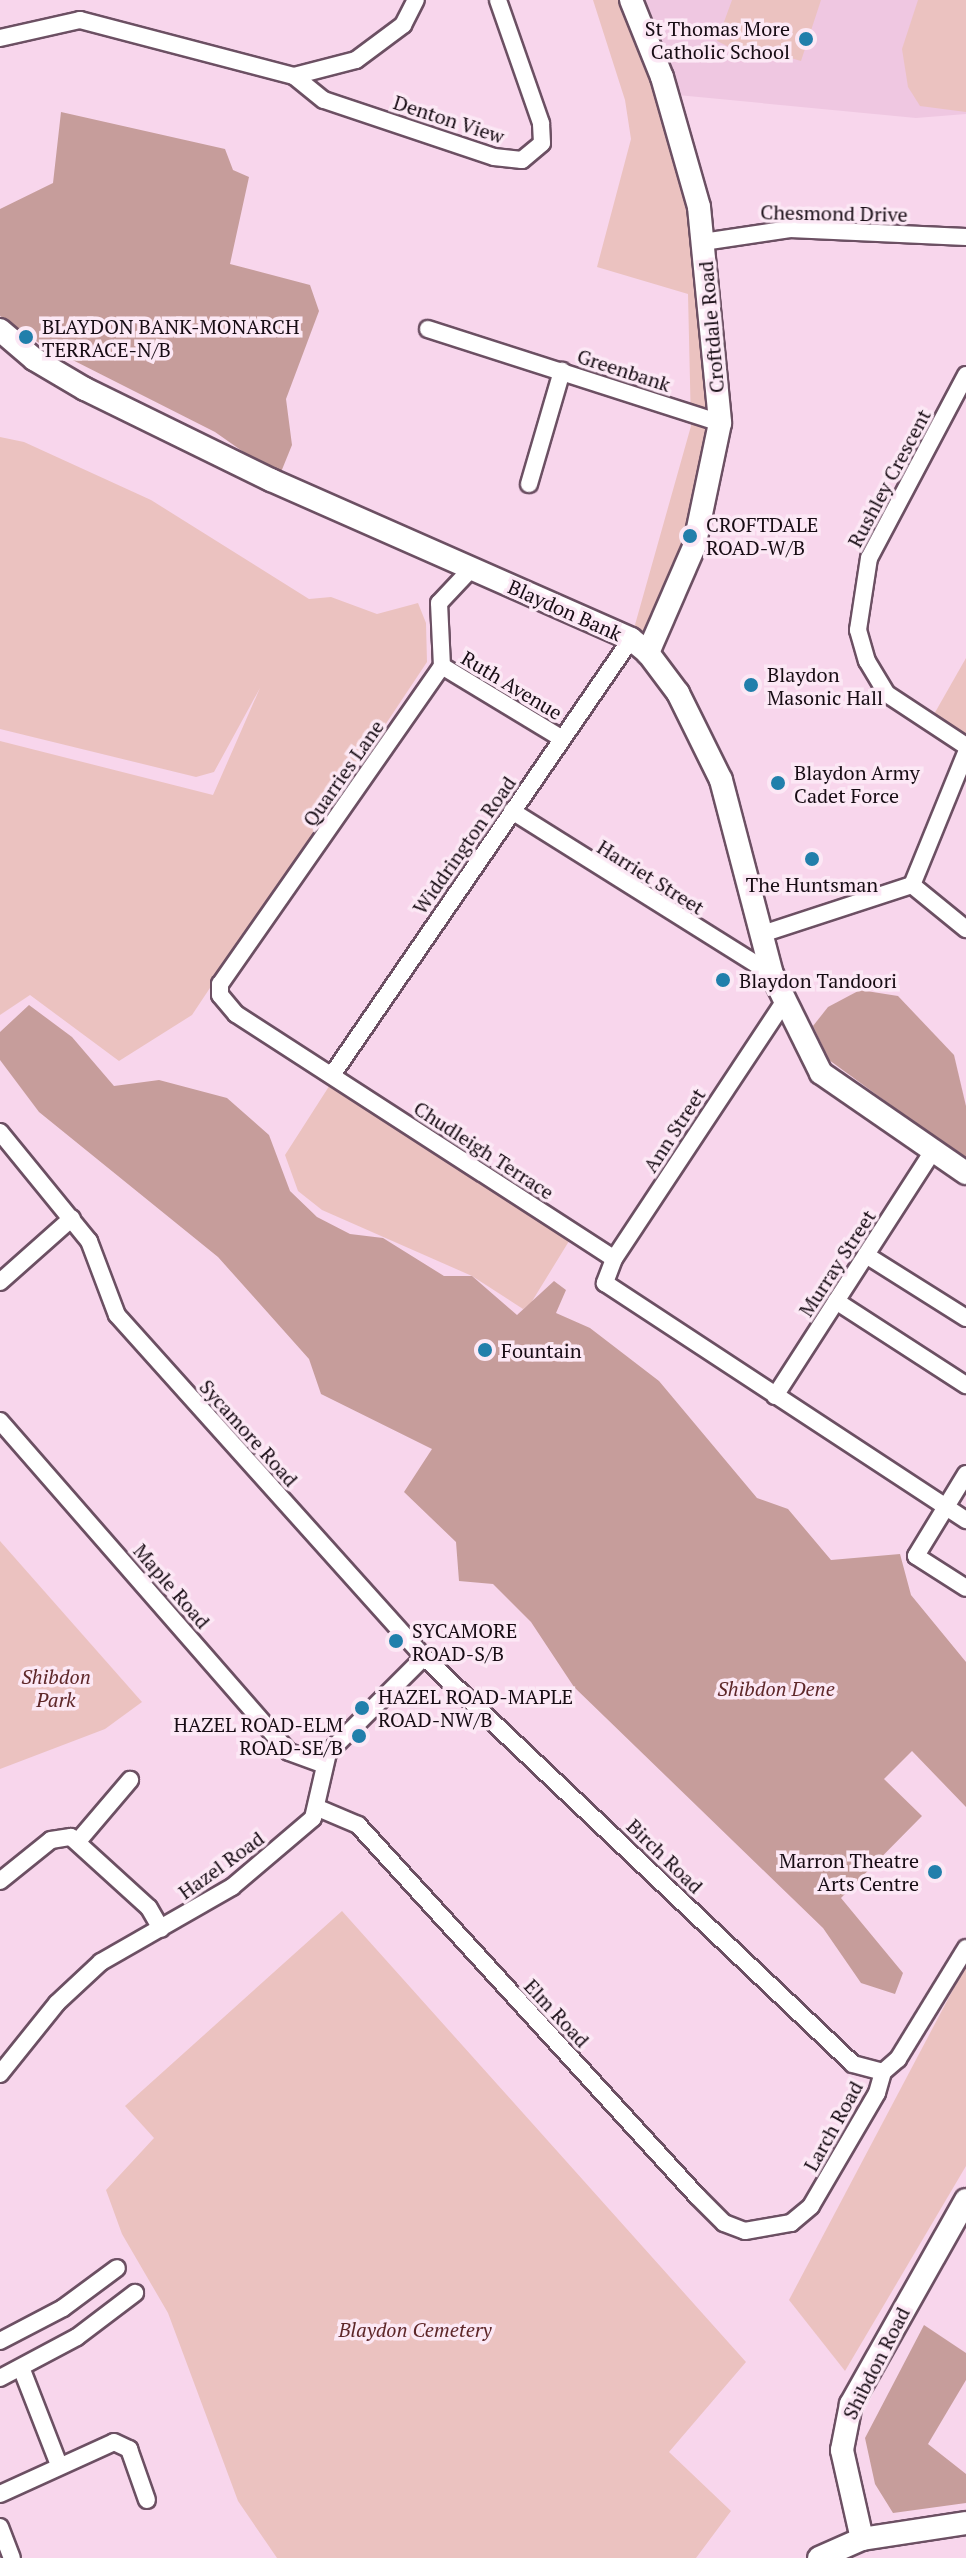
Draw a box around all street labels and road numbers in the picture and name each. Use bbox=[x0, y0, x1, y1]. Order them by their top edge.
street label: Denton View bbox=[390, 90, 508, 148]
street label: Chesmond Drive bbox=[760, 200, 908, 226]
street label: Croftdale Road bbox=[693, 260, 729, 394]
street label: Greenbank bbox=[574, 344, 674, 396]
street label: Rushley Crescent bbox=[843, 405, 935, 551]
street label: Blaydon Bank bbox=[504, 574, 626, 646]
street label: Ruth Avenue bbox=[457, 645, 567, 725]
street label: Quarries Lane bbox=[298, 715, 388, 831]
street label: Widdrington Road bbox=[407, 771, 521, 919]
street label: Harriet Street bbox=[593, 835, 709, 919]
street label: Ann Street bbox=[638, 1083, 710, 1177]
street label: Chudleigh Terrace bbox=[409, 1096, 559, 1204]
street label: Murray Street bbox=[794, 1205, 880, 1321]
street label: Sycamore Road bbox=[195, 1375, 303, 1491]
street label: Maple Road bbox=[129, 1539, 215, 1633]
street label: Birch Road bbox=[622, 1814, 708, 1898]
street label: Hazel Road bbox=[174, 1826, 268, 1904]
street label: Elm Road bbox=[519, 1974, 595, 2052]
street label: Larch Road bbox=[798, 2077, 868, 2175]
street label: Shibdon Road bbox=[837, 2303, 915, 2423]

